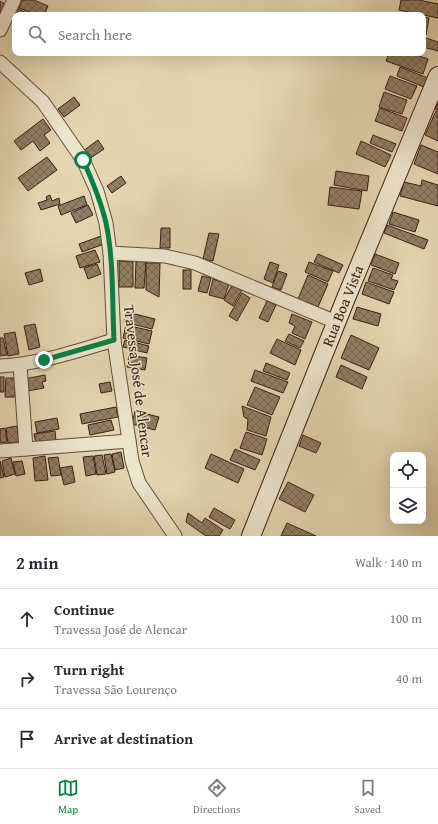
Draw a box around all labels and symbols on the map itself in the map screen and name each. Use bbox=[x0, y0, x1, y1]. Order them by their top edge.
route start bbox=[74, 151, 92, 169]
street label: Rua Boa Vista bbox=[317, 262, 368, 350]
street label: Travessa José de Alencar bbox=[119, 303, 158, 458]
route end bbox=[35, 351, 53, 369]

